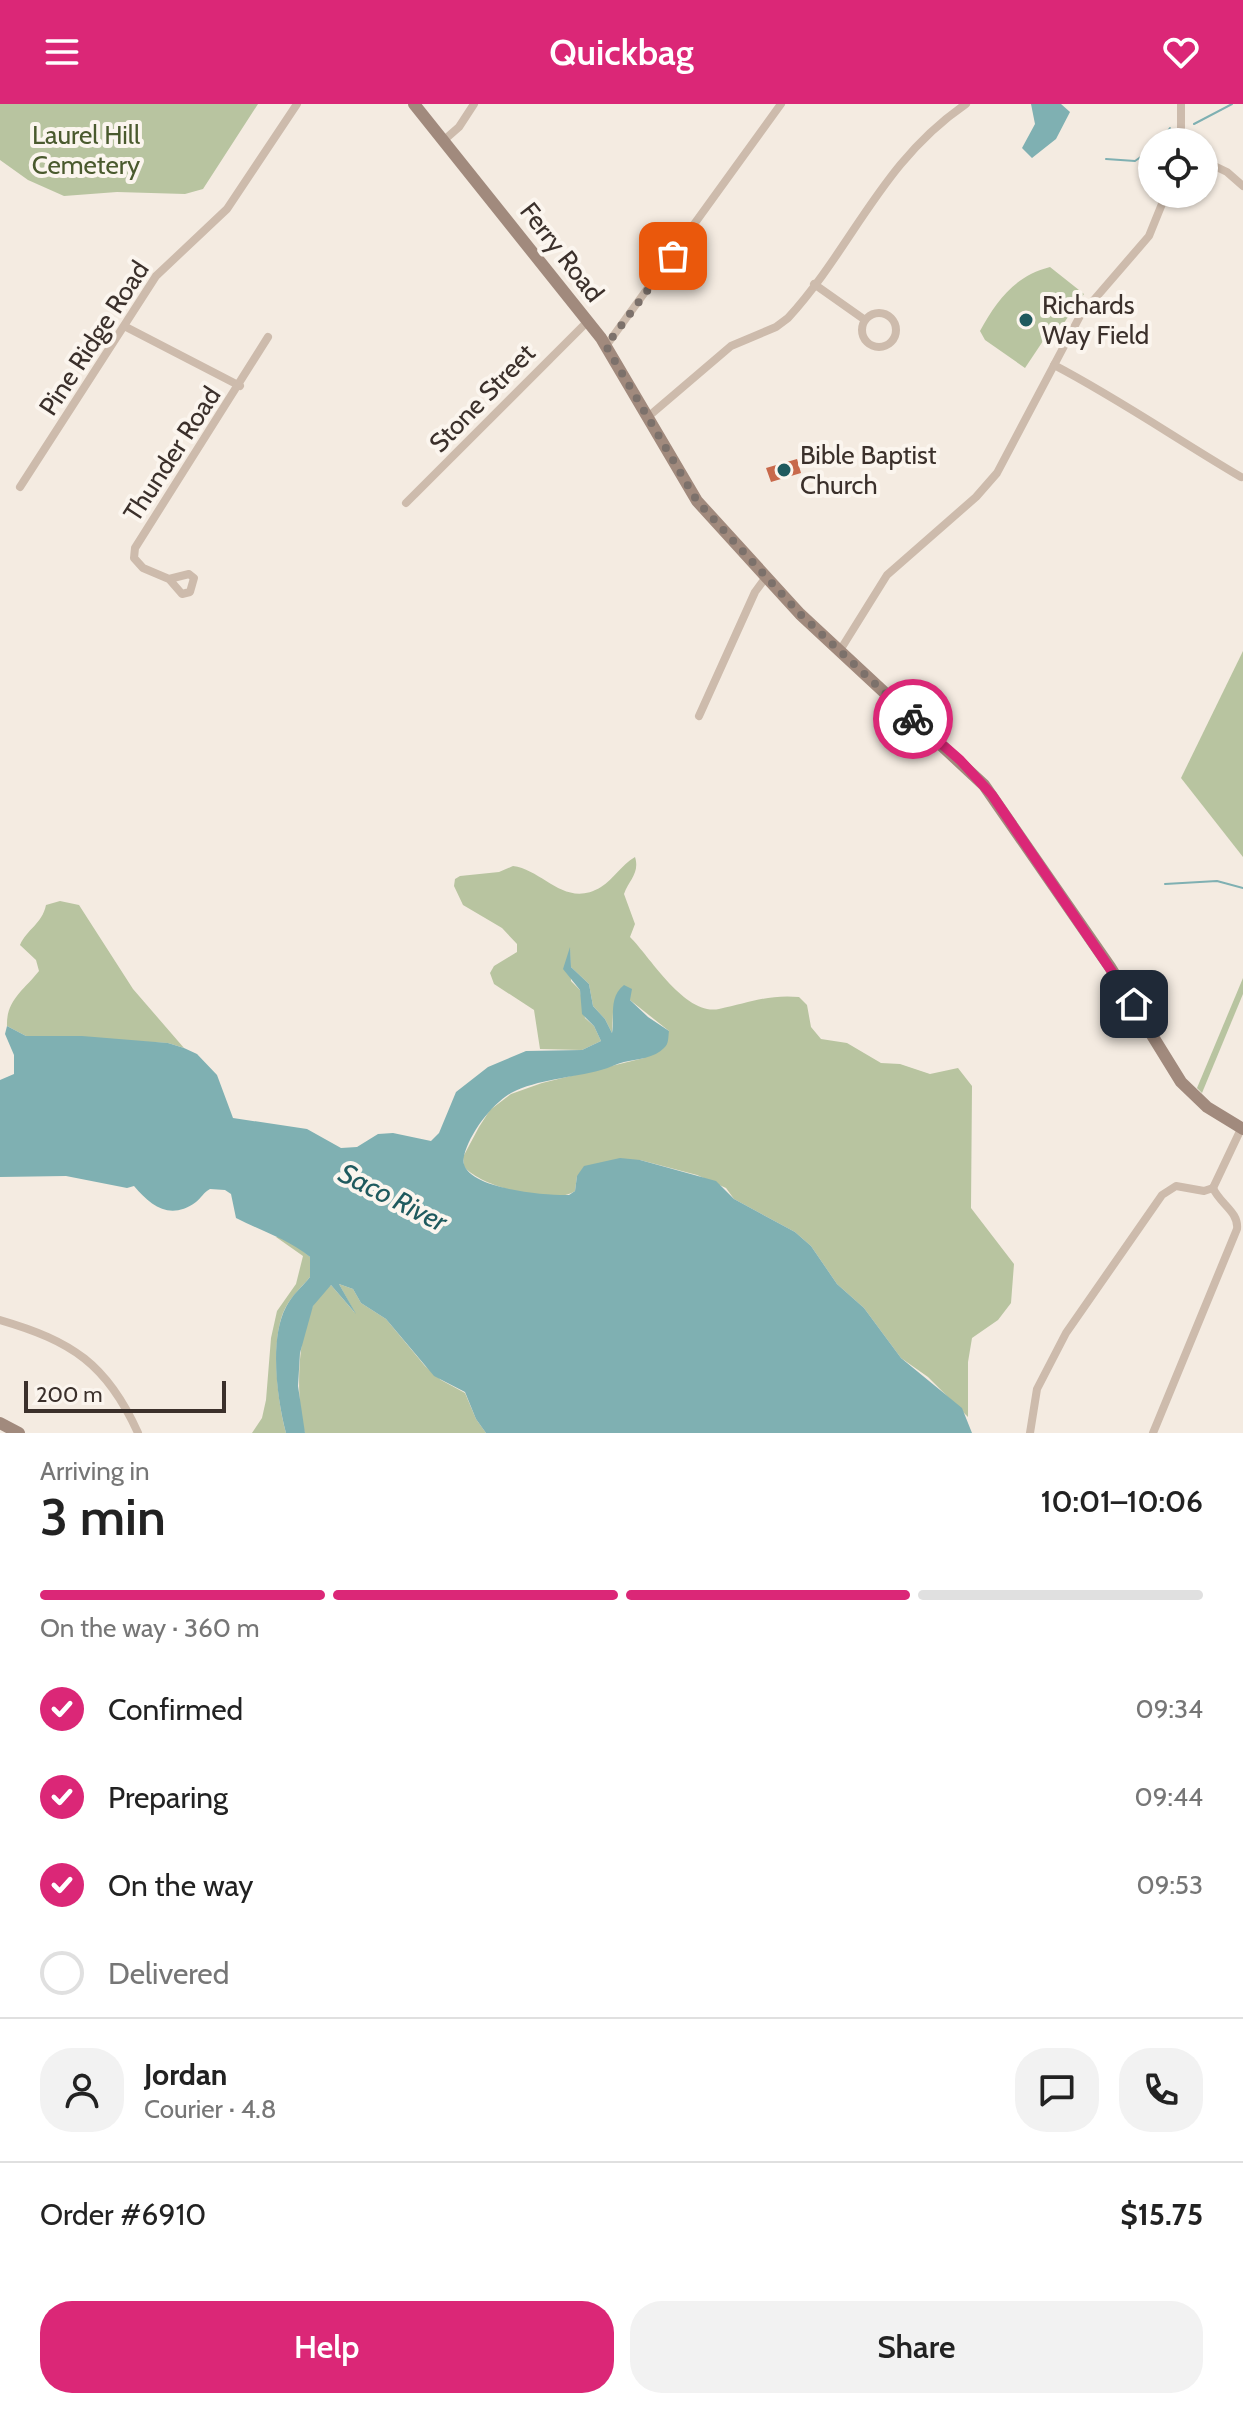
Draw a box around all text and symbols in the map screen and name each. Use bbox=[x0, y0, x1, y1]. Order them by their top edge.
icon: menu bbox=[40, 30, 84, 74]
text: Quickbag bbox=[549, 30, 694, 74]
icon: heart bbox=[1159, 30, 1203, 74]
park label: Laurel Hill Cemetery bbox=[32, 119, 140, 181]
map controls bbox=[1138, 128, 1218, 208]
button: locate bbox=[1138, 128, 1218, 208]
street label: Ferry Road bbox=[513, 196, 611, 308]
pin bbox=[639, 222, 707, 290]
icon: bag bbox=[651, 234, 695, 278]
street label: Pine Ridge Road bbox=[32, 255, 156, 421]
place label: Richards Way Field bbox=[1042, 289, 1149, 351]
marker: Richards Way Field bbox=[1017, 311, 1035, 329]
street label: Stone Street bbox=[422, 337, 542, 459]
street label: Thunder Road bbox=[117, 381, 227, 527]
place label: Bible Baptist Church bbox=[800, 439, 937, 501]
marker: Bible Baptist Church bbox=[775, 461, 793, 479]
courier bbox=[873, 679, 953, 759]
icon: bike bbox=[891, 697, 935, 741]
pin bbox=[1100, 970, 1168, 1038]
icon: home bbox=[1112, 982, 1156, 1026]
water label: Saco River bbox=[333, 1155, 454, 1239]
scale bar bbox=[24, 1377, 226, 1413]
text: 200 m bbox=[36, 1381, 102, 1408]
text: Arriving in bbox=[40, 1455, 150, 1487]
text: 10:01–10:06 bbox=[1041, 1483, 1203, 1520]
text: 3 min bbox=[40, 1485, 166, 1548]
text: On the way · 360 m bbox=[40, 1612, 260, 1644]
icon: check bbox=[40, 1687, 84, 1731]
text: Confirmed bbox=[108, 1691, 243, 1728]
text: 09:34 bbox=[1136, 1693, 1203, 1725]
icon: check bbox=[40, 1775, 84, 1819]
text: Preparing bbox=[108, 1779, 228, 1816]
text: 09:44 bbox=[1135, 1781, 1203, 1813]
icon: check bbox=[40, 1863, 84, 1907]
text: On the way bbox=[108, 1867, 253, 1904]
text: 09:53 bbox=[1137, 1869, 1203, 1901]
text: Delivered bbox=[108, 1955, 229, 1992]
button: person bbox=[40, 2048, 124, 2132]
button: chat bbox=[1015, 2048, 1099, 2132]
button: phone bbox=[1119, 2048, 1203, 2132]
text: Jordan bbox=[144, 2056, 227, 2093]
text: Courier · 4.8 bbox=[144, 2093, 277, 2125]
text: Order #6910 bbox=[40, 2196, 206, 2233]
text: $15.75 bbox=[1120, 2196, 1203, 2233]
button: Help bbox=[40, 2301, 614, 2393]
button: Share bbox=[630, 2301, 1203, 2393]

